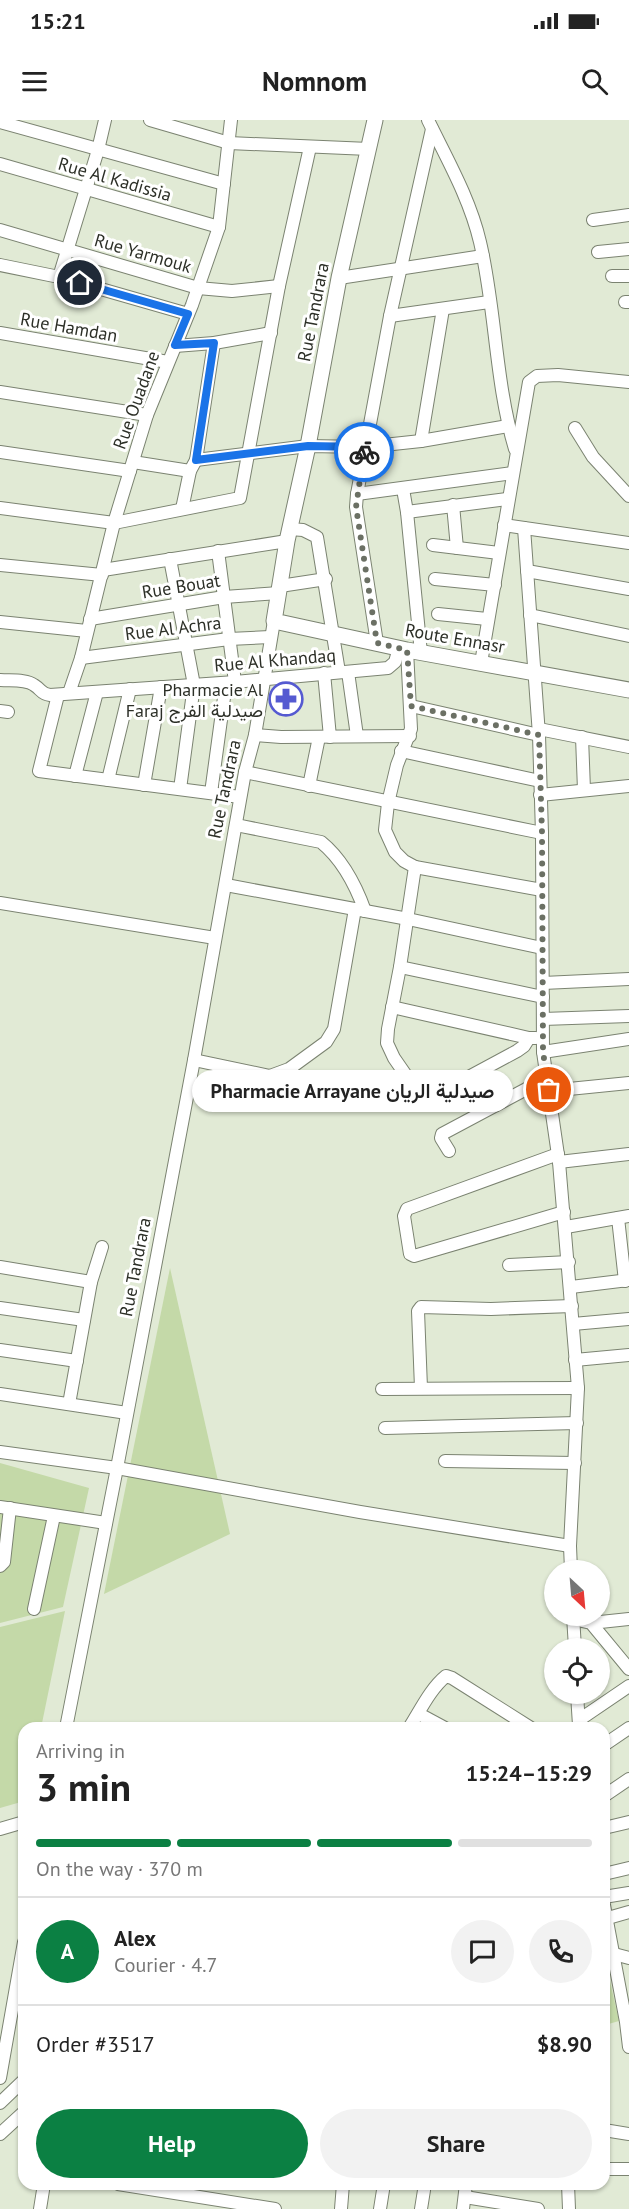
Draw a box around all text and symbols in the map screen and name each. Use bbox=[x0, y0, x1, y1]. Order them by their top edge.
text: 15:21 bbox=[30, 7, 86, 35]
text: Nomnom bbox=[262, 64, 367, 98]
icon: menu bbox=[18, 65, 51, 98]
icon: search bbox=[578, 65, 611, 98]
street label: Rue Al Kadissia bbox=[56, 152, 174, 206]
street label: Rue Yarmouk bbox=[92, 228, 195, 278]
pin bbox=[54, 257, 105, 308]
street label: Rue Tandrara bbox=[292, 261, 334, 363]
icon: home bbox=[63, 266, 96, 299]
street label: Rue Hamdan bbox=[19, 307, 119, 347]
street label: Rue Ouadane bbox=[108, 348, 164, 452]
courier bbox=[334, 422, 394, 482]
icon: bike bbox=[348, 436, 381, 469]
street label: Rue Bouat bbox=[140, 568, 222, 604]
street label: Rue Al Achra bbox=[123, 611, 223, 645]
street label: Route Ennasr bbox=[403, 618, 507, 658]
street label: Rue Al Khandaq bbox=[213, 643, 337, 677]
place label: Pharmacie Al Faraj صيدلية الفرج bbox=[126, 678, 264, 723]
pharmacy icon: Pharmacie Al Faraj صيدلية الفرج bbox=[268, 681, 304, 717]
street label: Rue Tandrara bbox=[202, 738, 246, 840]
pin bbox=[523, 1064, 574, 1115]
callout: Pharmacie Arrayane صيدلية الريان bbox=[192, 1069, 513, 1111]
icon: bag bbox=[532, 1073, 565, 1106]
text: Pharmacie Arrayane صيدلية الريان bbox=[211, 1078, 494, 1104]
street label: Rue Tandrara bbox=[114, 1216, 156, 1318]
north arrow bbox=[544, 1560, 610, 1626]
map controls bbox=[544, 1560, 610, 1704]
button: locate bbox=[544, 1638, 610, 1704]
text: Arriving in bbox=[36, 1738, 125, 1764]
text: 15:24–15:29 bbox=[466, 1759, 592, 1787]
text: 3 min bbox=[36, 1761, 131, 1812]
text: On the way · 370 m bbox=[36, 1856, 203, 1882]
button: chat bbox=[451, 1920, 514, 1983]
button: phone bbox=[529, 1920, 592, 1983]
text: Alex bbox=[114, 1924, 156, 1952]
text: A bbox=[61, 1937, 74, 1965]
text: Courier · 4.7 bbox=[114, 1952, 217, 1978]
text: Order #3517 bbox=[36, 2030, 155, 2058]
text: $8.90 bbox=[537, 2030, 592, 2058]
button: Help bbox=[36, 2109, 308, 2178]
button: Share bbox=[320, 2109, 592, 2178]

